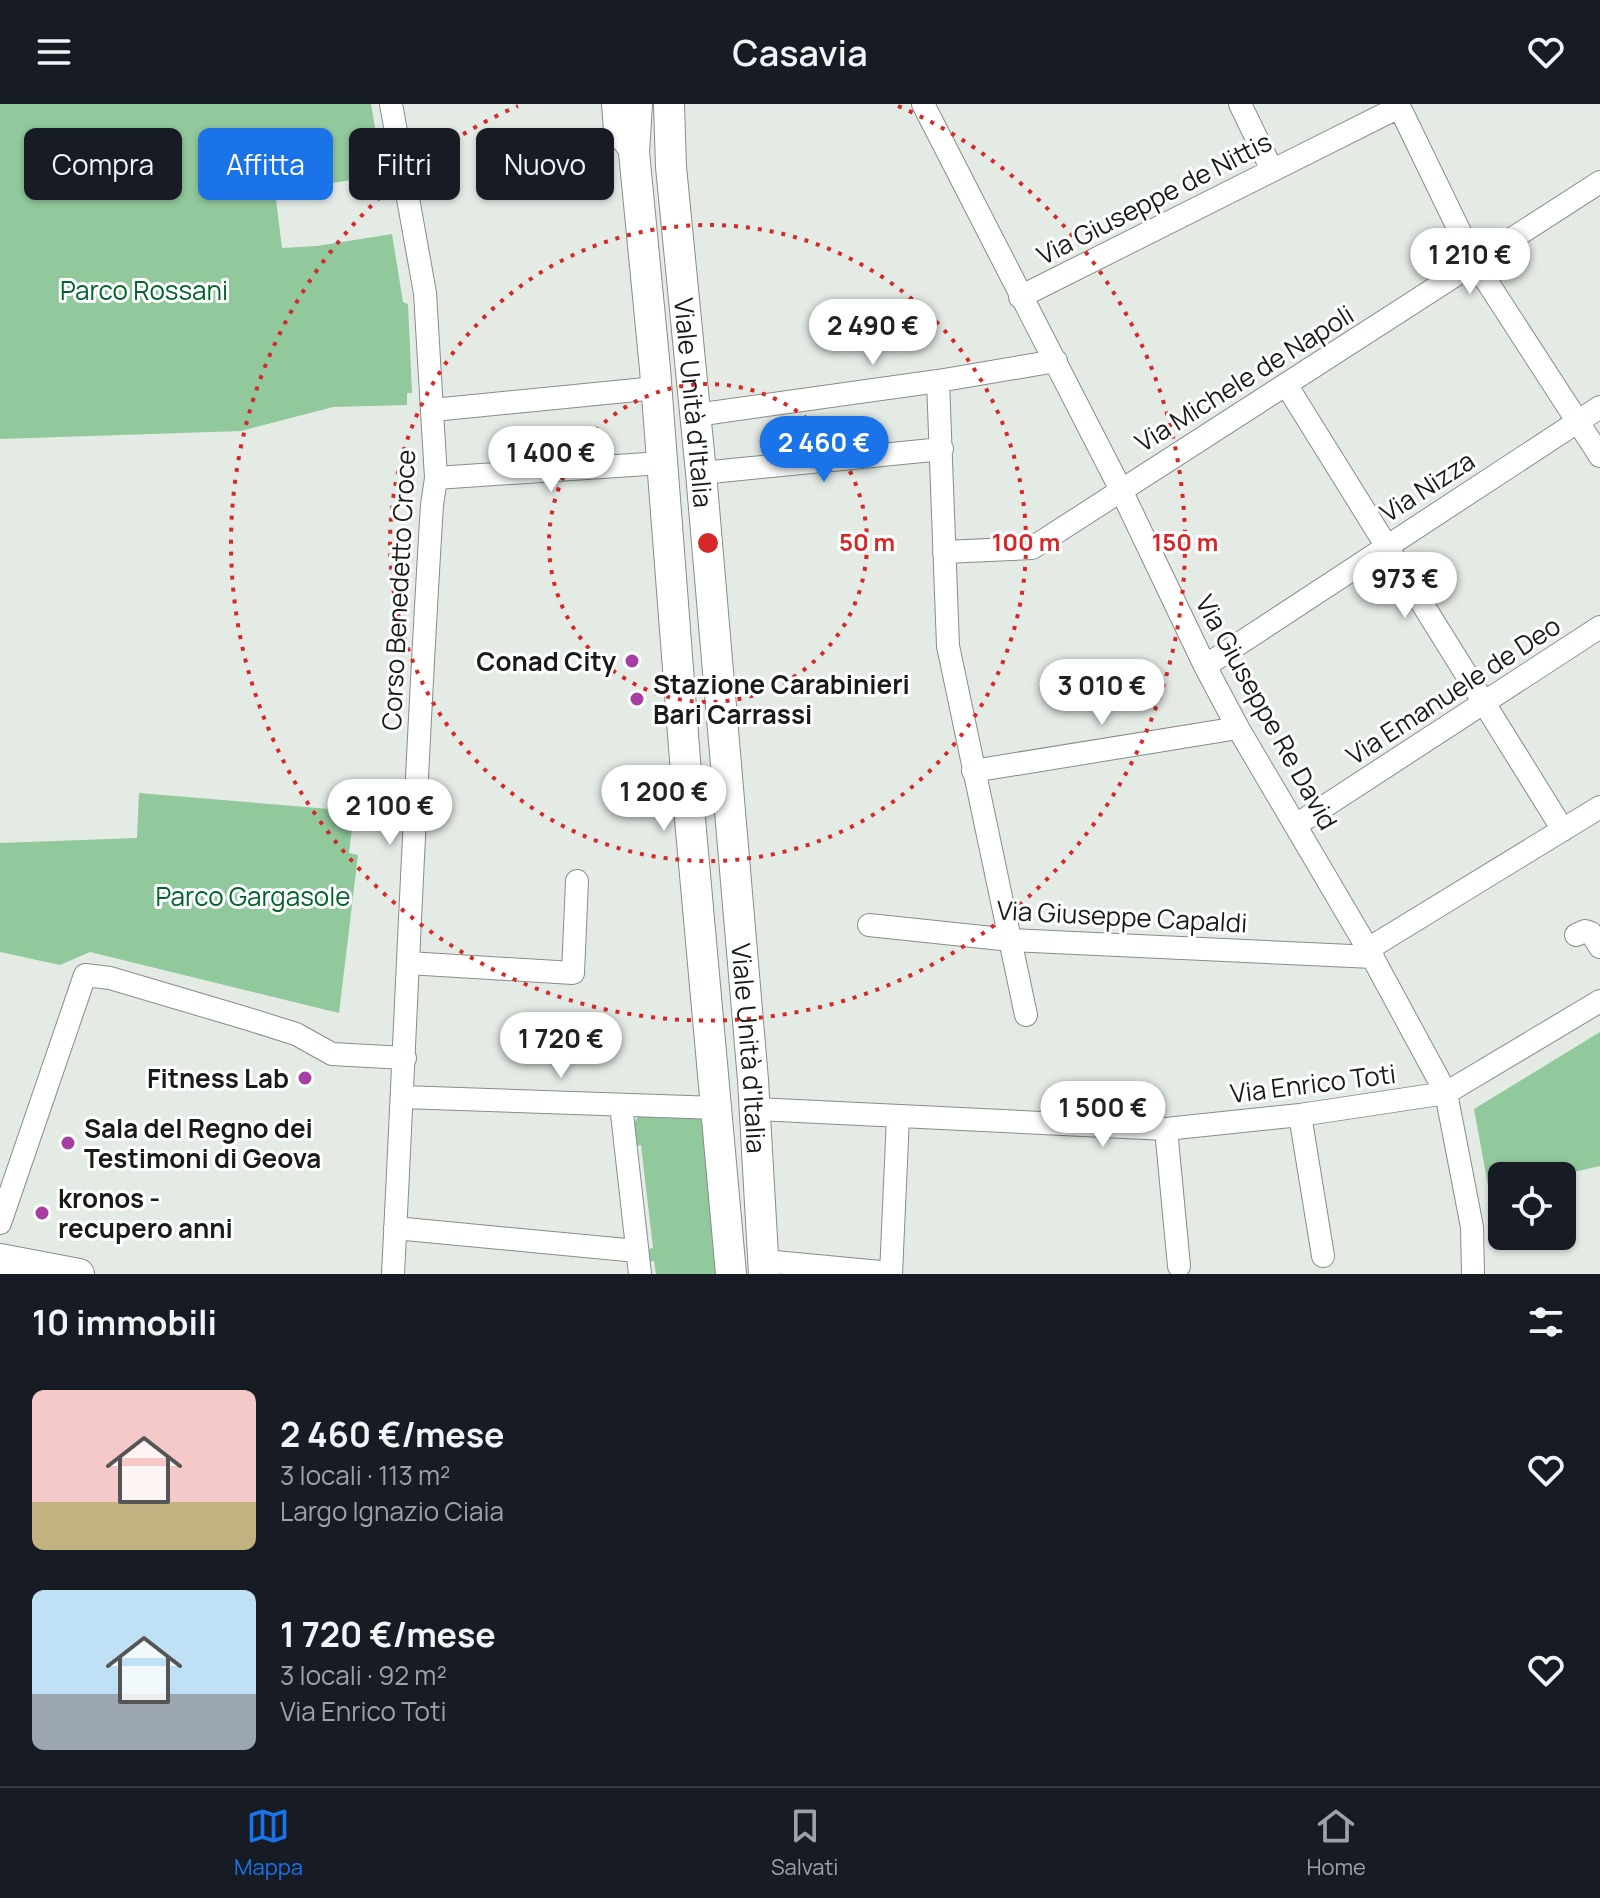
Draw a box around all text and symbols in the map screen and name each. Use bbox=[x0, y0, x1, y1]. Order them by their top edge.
text: Casavia bbox=[732, 28, 868, 77]
icon: menu bbox=[32, 30, 76, 74]
icon: heart bbox=[1524, 30, 1568, 74]
street label: Via Giuseppe de Nittis bbox=[1030, 123, 1278, 273]
chip: Compra bbox=[24, 128, 182, 200]
chip: Affitta bbox=[198, 128, 333, 200]
chip: Filtri bbox=[349, 128, 460, 200]
chip: Nuovo bbox=[476, 128, 614, 200]
pin: 1 210 € bbox=[1396, 228, 1544, 296]
text: 1 210 € bbox=[1428, 236, 1512, 272]
park label: Parco Rossani bbox=[60, 272, 228, 308]
street label: Viale Unità d'Italia bbox=[666, 296, 722, 509]
street label: Via Michele de Napoli bbox=[1128, 296, 1360, 460]
pin: 2 490 € bbox=[799, 299, 947, 367]
text: 2 490 € bbox=[827, 307, 919, 343]
pin: 2 460 € bbox=[750, 416, 898, 484]
text: 2 460 € bbox=[778, 424, 870, 460]
pin: 1 400 € bbox=[477, 426, 625, 494]
text: 1 400 € bbox=[506, 434, 596, 470]
street label: Via Nizza bbox=[1373, 442, 1481, 530]
street label: Corso Benedetto Croce bbox=[373, 449, 423, 731]
text: 50 m bbox=[839, 525, 895, 558]
text: 100 m bbox=[992, 525, 1060, 558]
text: 150 m bbox=[1152, 525, 1218, 558]
centre of rings bbox=[694, 529, 722, 557]
pin: 973 € bbox=[1349, 552, 1461, 620]
text: 973 € bbox=[1371, 560, 1439, 596]
street label: Via Giuseppe Re David bbox=[1187, 588, 1347, 836]
street label: Via Emanuele de Deo bbox=[1339, 607, 1567, 773]
place label: Conad City bbox=[476, 643, 616, 679]
marker: Conad City bbox=[623, 652, 641, 670]
pin: 3 010 € bbox=[1028, 659, 1176, 727]
place label: Stazione Carabinieri Bari Carrassi bbox=[653, 666, 910, 732]
text: 3 010 € bbox=[1058, 667, 1146, 703]
marker: Stazione Carabinieri Bari Carrassi bbox=[628, 690, 646, 708]
pin: 1 200 € bbox=[590, 765, 738, 833]
text: 1 200 € bbox=[619, 773, 709, 809]
pin: 2 100 € bbox=[316, 779, 464, 847]
text: 2 100 € bbox=[345, 787, 435, 823]
park label: Parco Gargasole bbox=[156, 878, 351, 914]
street label: Via Giuseppe Capaldi bbox=[996, 891, 1248, 941]
street label: Viale Unità d'Italia bbox=[723, 942, 775, 1154]
pin: 1 720 € bbox=[487, 1012, 635, 1080]
text: 1 720 € bbox=[518, 1020, 604, 1056]
street label: Via Enrico Toti bbox=[1228, 1055, 1398, 1111]
place label: Fitness Lab bbox=[147, 1060, 289, 1096]
marker: Fitness Lab bbox=[296, 1069, 314, 1087]
pin: 1 500 € bbox=[1029, 1081, 1177, 1149]
text: 1 500 € bbox=[1059, 1089, 1148, 1125]
place label: Sala del Regno dei Testimoni di Geova bbox=[84, 1110, 321, 1176]
marker: Sala del Regno dei Testimoni di Geova bbox=[59, 1134, 77, 1152]
map controls bbox=[1488, 1162, 1576, 1250]
button: locate bbox=[1488, 1162, 1576, 1250]
place label: kronos - recupero anni bbox=[58, 1180, 233, 1246]
marker: kronos - recupero anni bbox=[33, 1204, 51, 1222]
text: 10 immobili bbox=[32, 1299, 217, 1345]
icon: filters bbox=[1524, 1300, 1568, 1344]
text: 2 460 €/mese bbox=[280, 1411, 505, 1457]
icon: home bbox=[96, 1422, 192, 1518]
icon: heart bbox=[1524, 1448, 1568, 1492]
text: 3 locali · 113 m² bbox=[280, 1457, 451, 1493]
text: Largo Ignazio Ciaia bbox=[280, 1493, 504, 1529]
text: 1 720 €/mese bbox=[280, 1611, 496, 1657]
icon: home bbox=[96, 1622, 192, 1718]
icon: heart bbox=[1524, 1648, 1568, 1692]
text: 3 locali · 92 m² bbox=[280, 1657, 447, 1693]
text: Via Enrico Toti bbox=[280, 1693, 446, 1729]
tab: Mappa bbox=[234, 1804, 303, 1882]
tab: Salvati bbox=[771, 1804, 839, 1882]
tab: Home bbox=[1306, 1804, 1366, 1882]

